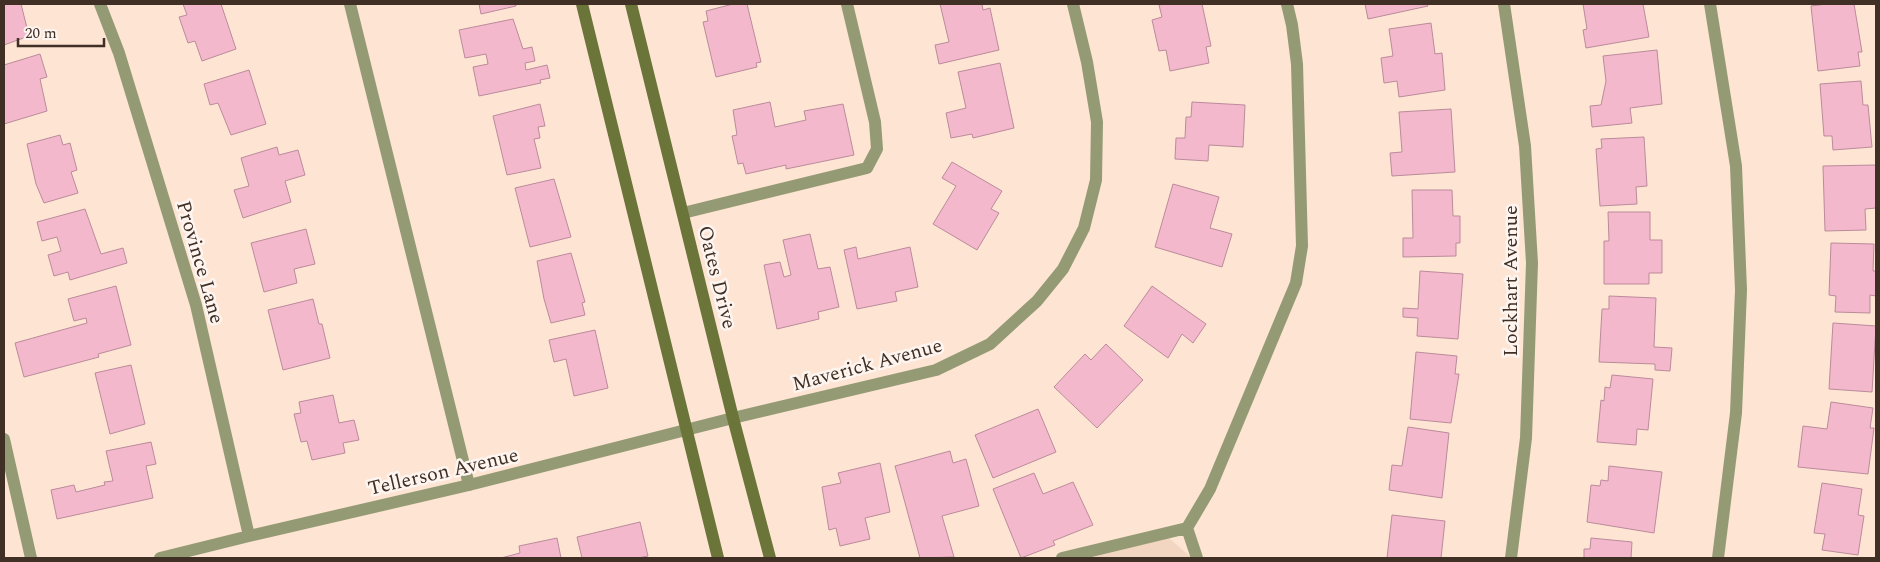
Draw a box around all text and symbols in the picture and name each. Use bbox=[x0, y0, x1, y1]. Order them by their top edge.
scale bar bbox=[18, 15, 104, 47]
text: 20 m bbox=[25, 22, 57, 45]
street label: Province Lane bbox=[168, 197, 232, 327]
street label: Lockhart Avenue bbox=[1496, 205, 1526, 357]
street label: Oates Drive bbox=[690, 223, 744, 332]
street label: Maverick Avenue bbox=[789, 331, 946, 399]
street label: Tellerson Avenue bbox=[365, 440, 521, 504]

